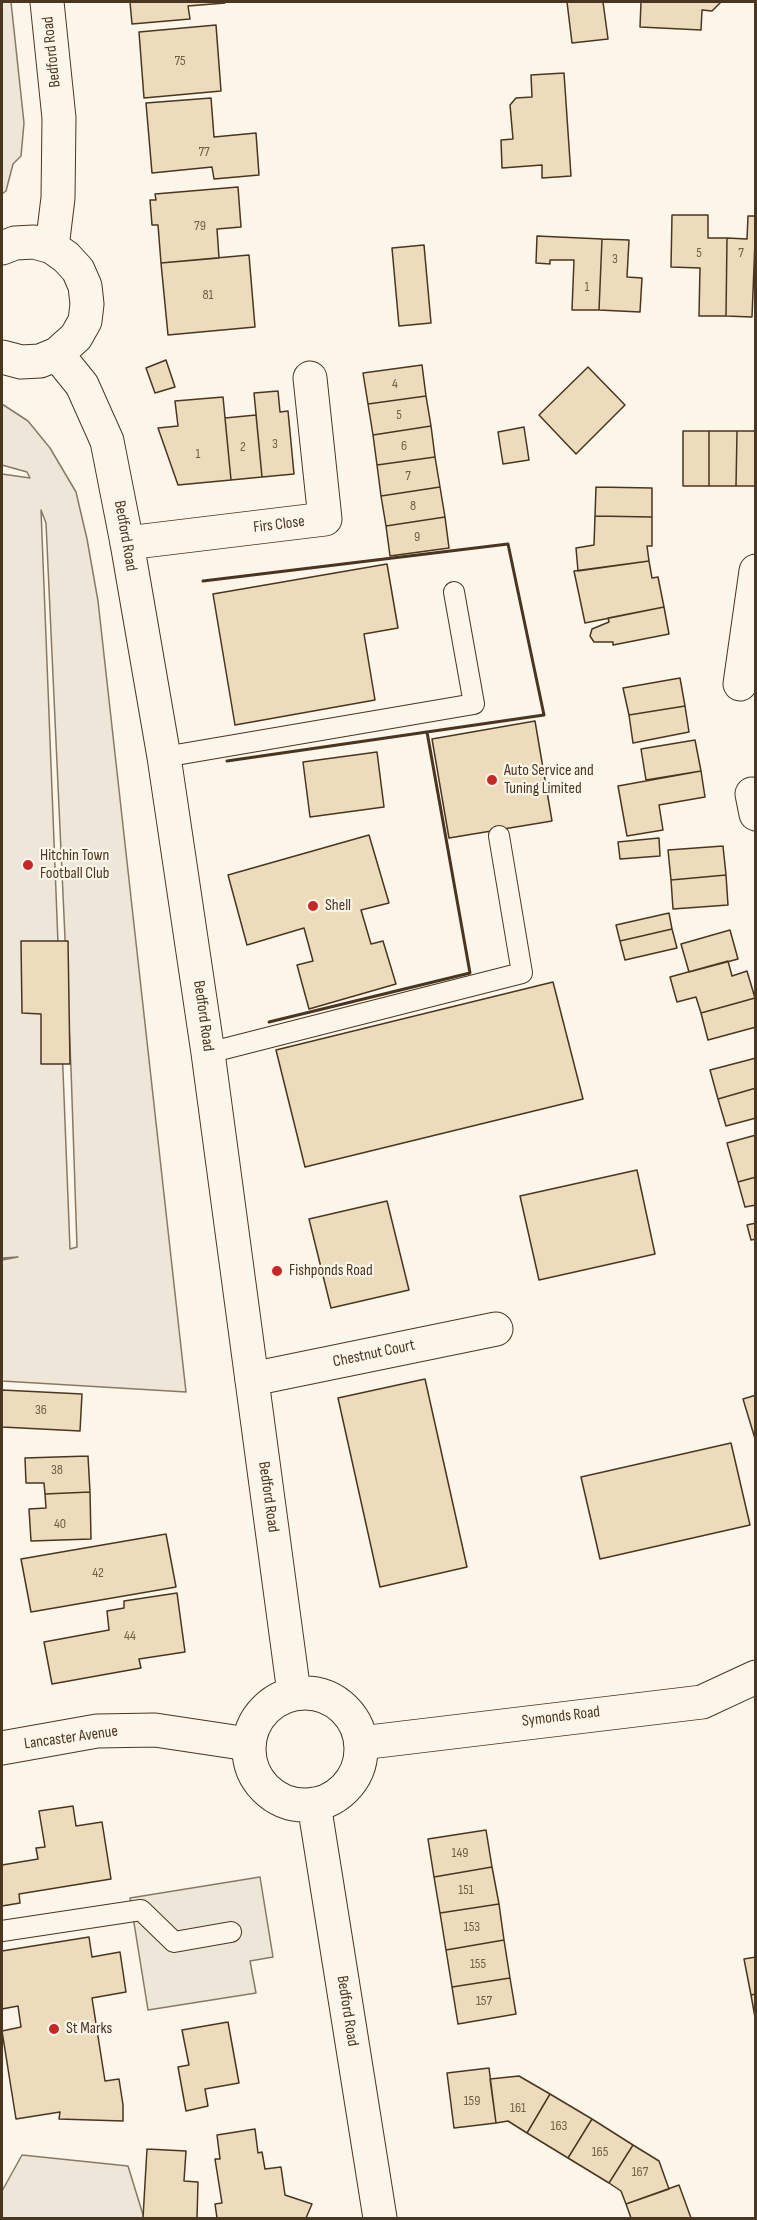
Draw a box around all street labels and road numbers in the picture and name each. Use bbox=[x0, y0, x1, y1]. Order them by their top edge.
street label: Bedford Road bbox=[39, 16, 65, 88]
street label: Bedford Road bbox=[109, 499, 141, 573]
street label: Firs Close bbox=[252, 512, 306, 538]
street label: Bedford Road bbox=[189, 979, 217, 1053]
street label: Chestnut Court bbox=[331, 1336, 417, 1372]
street label: Bedford Road bbox=[254, 1460, 282, 1534]
street label: Symonds Road bbox=[521, 1703, 601, 1731]
street label: Lancaster Avenue bbox=[23, 1722, 119, 1754]
street label: Bedford Road bbox=[332, 1974, 362, 2048]

